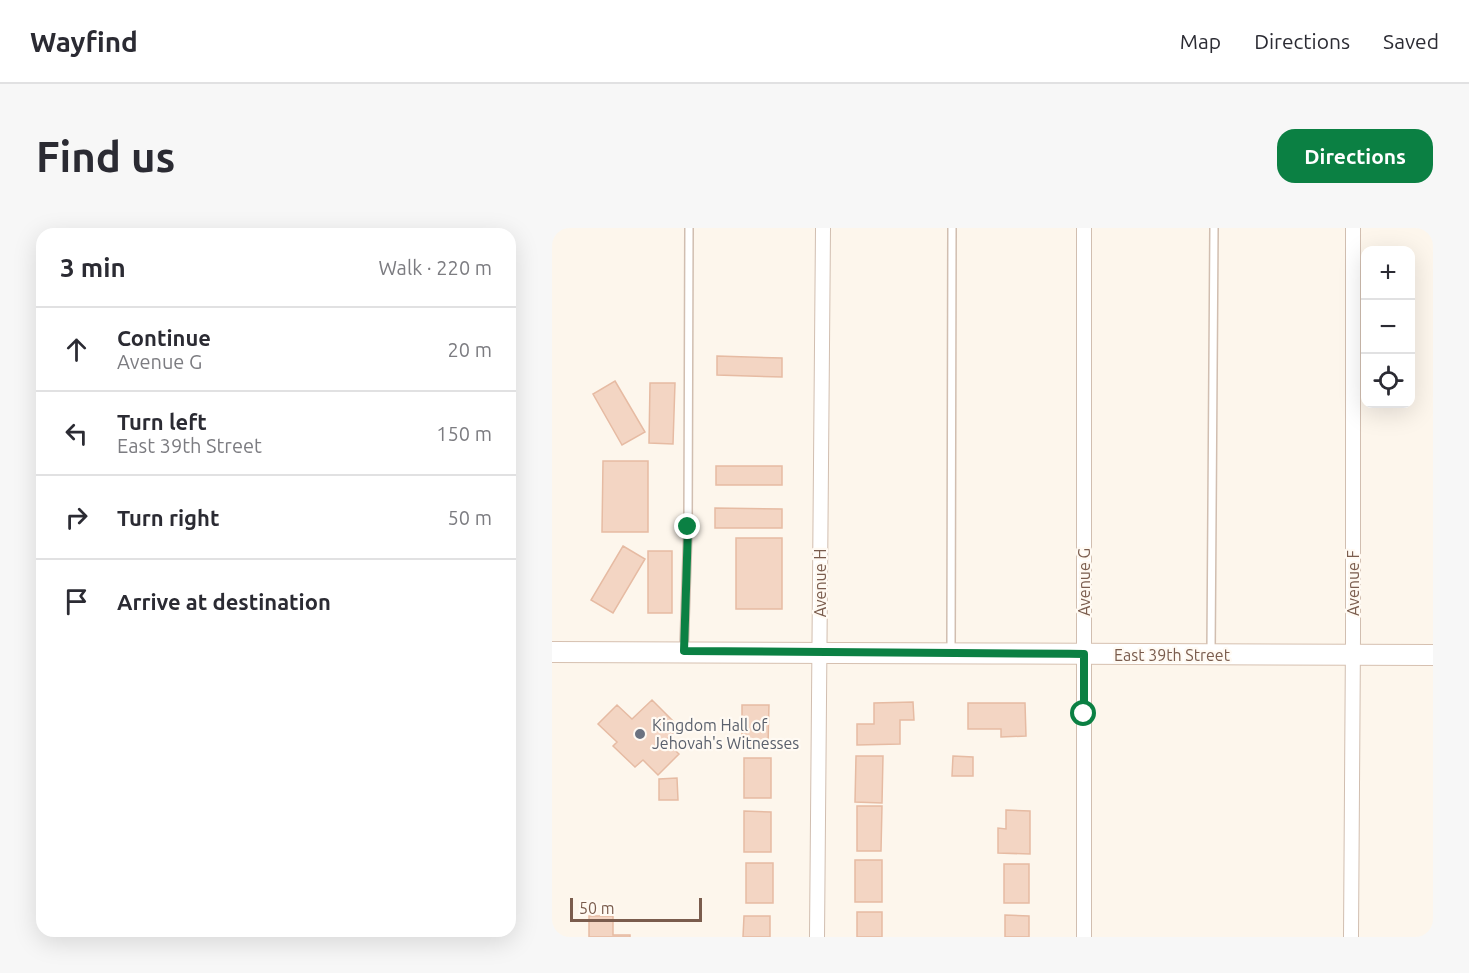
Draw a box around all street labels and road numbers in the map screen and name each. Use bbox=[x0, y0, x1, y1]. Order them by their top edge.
street label: Avenue G bbox=[1075, 548, 1093, 616]
street label: Avenue H bbox=[811, 549, 829, 617]
street label: Avenue F bbox=[1344, 550, 1362, 616]
street label: East 39th Street bbox=[1114, 646, 1231, 664]

